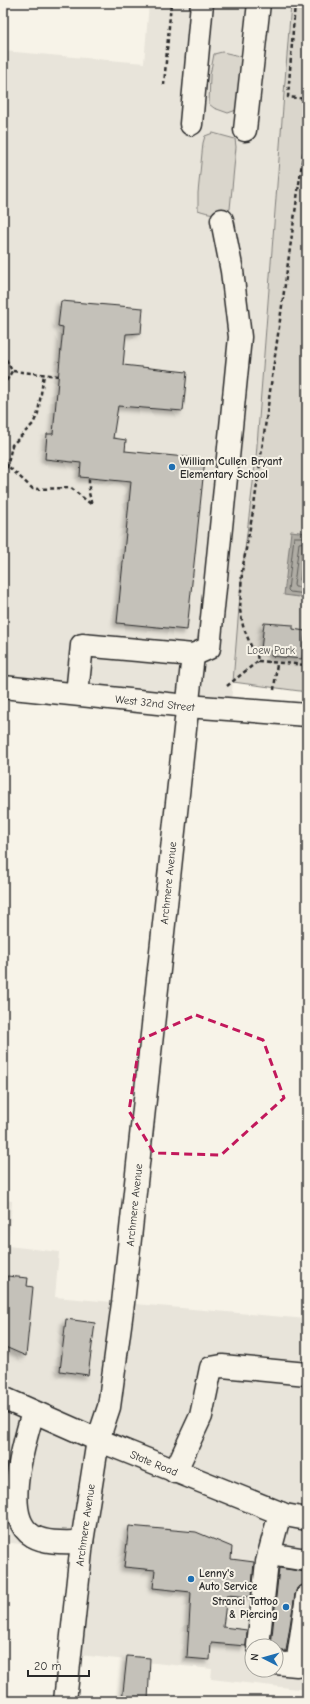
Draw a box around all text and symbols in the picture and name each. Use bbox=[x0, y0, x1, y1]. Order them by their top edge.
place label: William Cullen Bryant Elementary School bbox=[180, 455, 282, 481]
marker: William Cullen Bryant Elementary School bbox=[167, 462, 177, 472]
park label: Loew Park bbox=[247, 644, 296, 657]
street label: West 32nd Street bbox=[114, 693, 196, 714]
street label: Archmere Avenue bbox=[158, 841, 179, 925]
street label: Archmere Avenue bbox=[124, 1163, 145, 1247]
street label: State Road bbox=[128, 1448, 180, 1479]
street label: Archmere Avenue bbox=[73, 1483, 98, 1567]
place label: Lenny's Auto Service bbox=[199, 1567, 258, 1593]
marker: Lenny's Auto Service bbox=[186, 1574, 196, 1584]
place label: Stranci Tattoo & Piercing bbox=[212, 1595, 278, 1621]
marker: Stranci Tattoo & Piercing bbox=[281, 1602, 291, 1612]
north arrow bbox=[244, 1638, 284, 1678]
scale bar bbox=[28, 1652, 89, 1678]
text: N bbox=[248, 1653, 261, 1661]
text: 20 m bbox=[34, 1659, 62, 1673]

